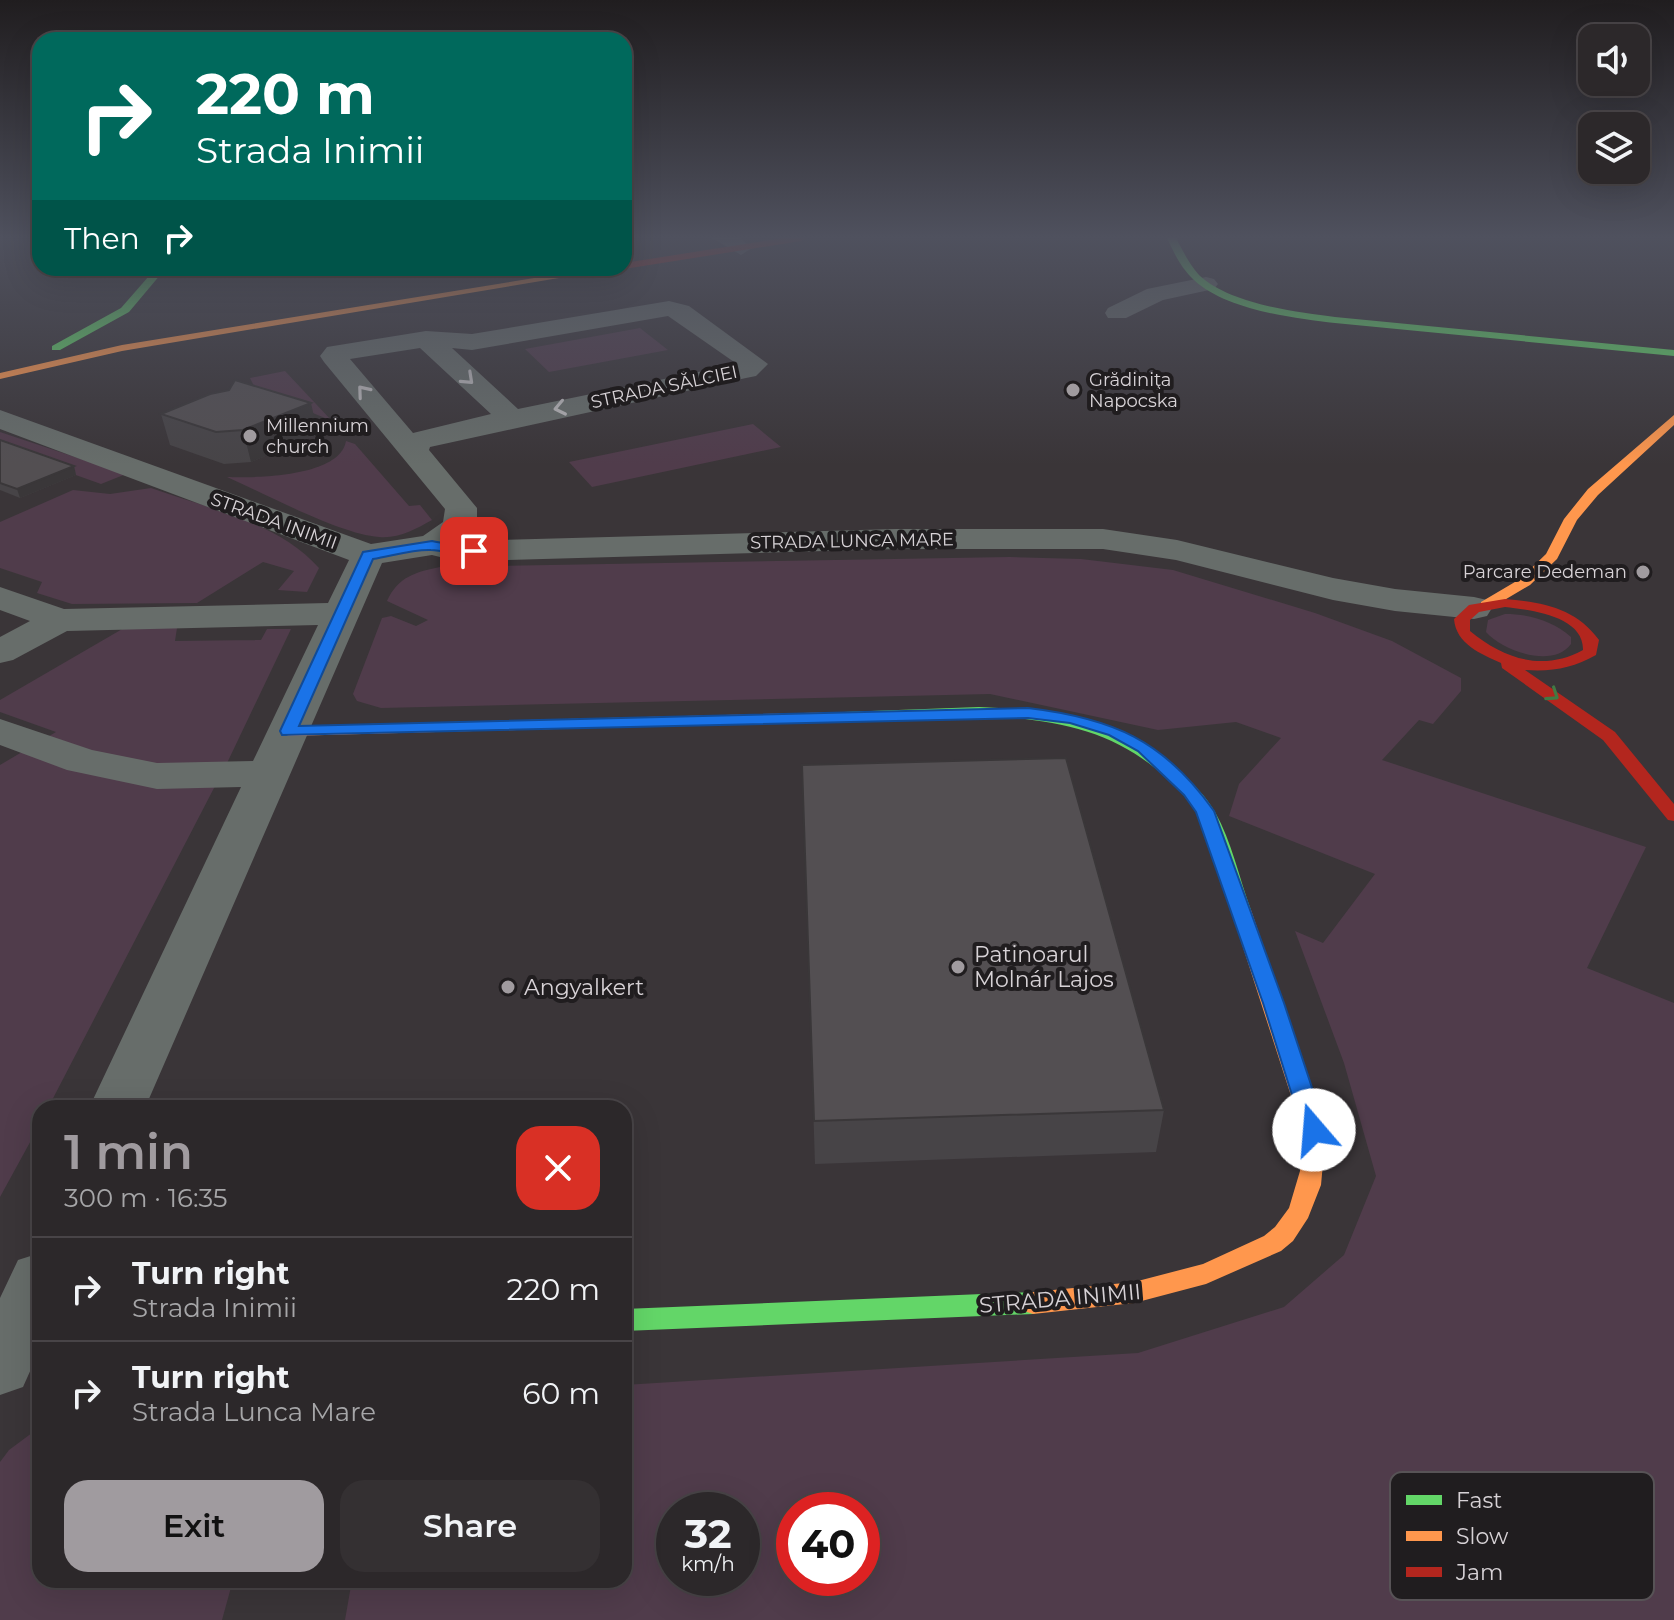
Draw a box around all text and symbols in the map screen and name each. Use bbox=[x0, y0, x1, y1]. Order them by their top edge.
map controls bbox=[1578, 24, 1650, 184]
button: sound bbox=[1578, 24, 1650, 96]
text: 220 m bbox=[196, 60, 375, 128]
icon: right bbox=[64, 64, 168, 168]
button: layers bbox=[1578, 112, 1650, 184]
text: Strada Inimii bbox=[196, 128, 425, 172]
icon: right bbox=[156, 216, 200, 260]
text: Then bbox=[64, 220, 140, 257]
street label: STRADA SĂLCIEI bbox=[589, 361, 739, 413]
place label: Grădiniţa Napocska bbox=[1089, 369, 1178, 412]
one-way arrow bbox=[459, 370, 473, 385]
marker: Grădiniţa Napocska bbox=[1064, 381, 1082, 399]
one-way arrow bbox=[358, 386, 373, 400]
one-way arrow bbox=[554, 399, 567, 416]
place label: Millennium church bbox=[266, 415, 369, 458]
marker: Millennium church bbox=[241, 427, 259, 445]
street label: STRADA INIMII bbox=[208, 488, 340, 554]
pin bbox=[440, 517, 508, 585]
street label: STRADA LUNCA MARE bbox=[750, 528, 954, 554]
icon: arrive bbox=[452, 529, 496, 573]
place label: Parcare Dedeman bbox=[1463, 561, 1627, 583]
marker: Parcare Dedeman bbox=[1634, 563, 1652, 581]
one-way arrow bbox=[1545, 685, 1559, 700]
place label: Patinoarul Molnár Lajos bbox=[974, 941, 1114, 993]
marker: Patinoarul Molnár Lajos bbox=[949, 958, 967, 976]
place label: Angyalkert bbox=[524, 974, 644, 1001]
marker: Angyalkert bbox=[499, 978, 517, 996]
position arrow bbox=[1272, 1088, 1356, 1172]
text: 1 min bbox=[64, 1123, 193, 1181]
button: close bbox=[516, 1126, 600, 1210]
text: 300 m · 16:35 bbox=[64, 1182, 228, 1214]
text: Turn right bbox=[132, 1255, 289, 1292]
icon: right bbox=[64, 1267, 108, 1311]
text: 220 m bbox=[506, 1271, 600, 1308]
street label: STRADA INIMII bbox=[978, 1278, 1142, 1319]
text: Strada Inimii bbox=[132, 1292, 297, 1324]
text: Turn right bbox=[132, 1359, 289, 1396]
icon: right bbox=[64, 1371, 108, 1415]
text: 60 m bbox=[522, 1375, 600, 1412]
text: Strada Lunca Mare bbox=[132, 1396, 376, 1428]
legend bbox=[1390, 1472, 1654, 1600]
button: Exit bbox=[64, 1480, 324, 1572]
button: Share bbox=[340, 1480, 600, 1572]
text: Fast bbox=[1456, 1487, 1502, 1514]
speed limit sign: 40 bbox=[776, 1492, 880, 1596]
text: 32 bbox=[684, 1509, 732, 1558]
text: Slow bbox=[1456, 1523, 1509, 1550]
text: km/h bbox=[681, 1552, 735, 1576]
text: Jam bbox=[1455, 1559, 1503, 1586]

